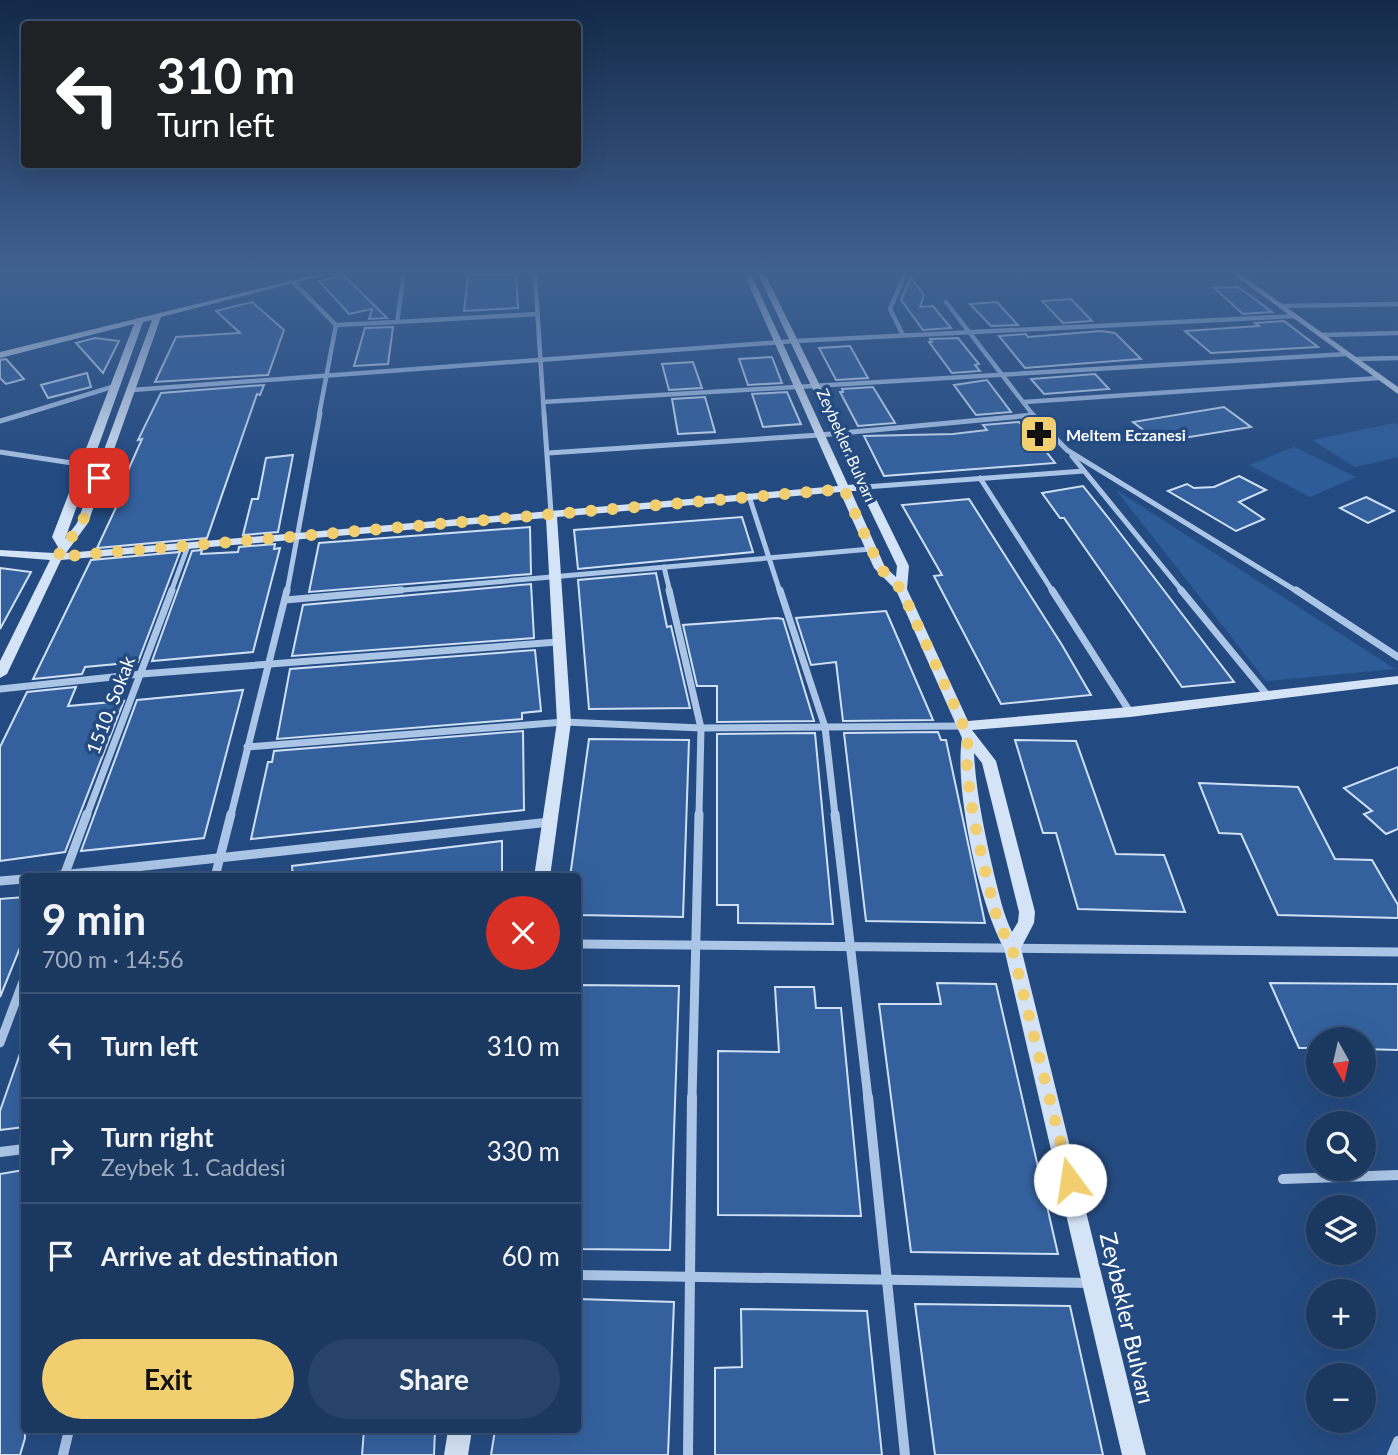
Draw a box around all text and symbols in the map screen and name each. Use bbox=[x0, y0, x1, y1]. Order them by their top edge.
text: 310 m bbox=[157, 46, 295, 104]
icon: left bbox=[42, 49, 133, 140]
text: Turn left bbox=[157, 105, 274, 144]
street label: Zeybekler Bulvarı bbox=[814, 386, 880, 504]
pharmacy icon: Meltem Eczanesi bbox=[1018, 413, 1060, 455]
place label: Meltem Eczanesi bbox=[1066, 425, 1186, 444]
pin bbox=[69, 448, 129, 508]
icon: arrive bbox=[80, 459, 118, 497]
street label: 1510. Sokak bbox=[81, 652, 139, 757]
text: 9 min bbox=[42, 894, 146, 944]
button: close bbox=[486, 896, 560, 970]
text: 700 m · 14:56 bbox=[42, 945, 184, 973]
icon: left bbox=[42, 1027, 80, 1065]
north arrow bbox=[1306, 1027, 1376, 1097]
map controls bbox=[1306, 1027, 1376, 1433]
text: Turn left bbox=[101, 1030, 198, 1062]
text: 310 m bbox=[487, 1030, 560, 1062]
button: search bbox=[1306, 1111, 1376, 1181]
text: Turn right bbox=[101, 1121, 214, 1153]
icon: right bbox=[42, 1132, 80, 1170]
text: 330 m bbox=[487, 1135, 560, 1167]
position arrow bbox=[1033, 1143, 1107, 1217]
text: Zeybek 1. Caddesi bbox=[101, 1153, 285, 1181]
button: layers bbox=[1306, 1195, 1376, 1265]
street label: Zeybekler Bulvarı bbox=[1095, 1230, 1161, 1406]
icon: arrive bbox=[42, 1237, 80, 1275]
text: Arrive at destination bbox=[101, 1240, 338, 1272]
text: 60 m bbox=[502, 1240, 560, 1272]
button: + bbox=[1306, 1279, 1376, 1349]
button: Exit bbox=[42, 1339, 294, 1419]
button: Share bbox=[308, 1339, 560, 1419]
button: − bbox=[1306, 1363, 1376, 1433]

